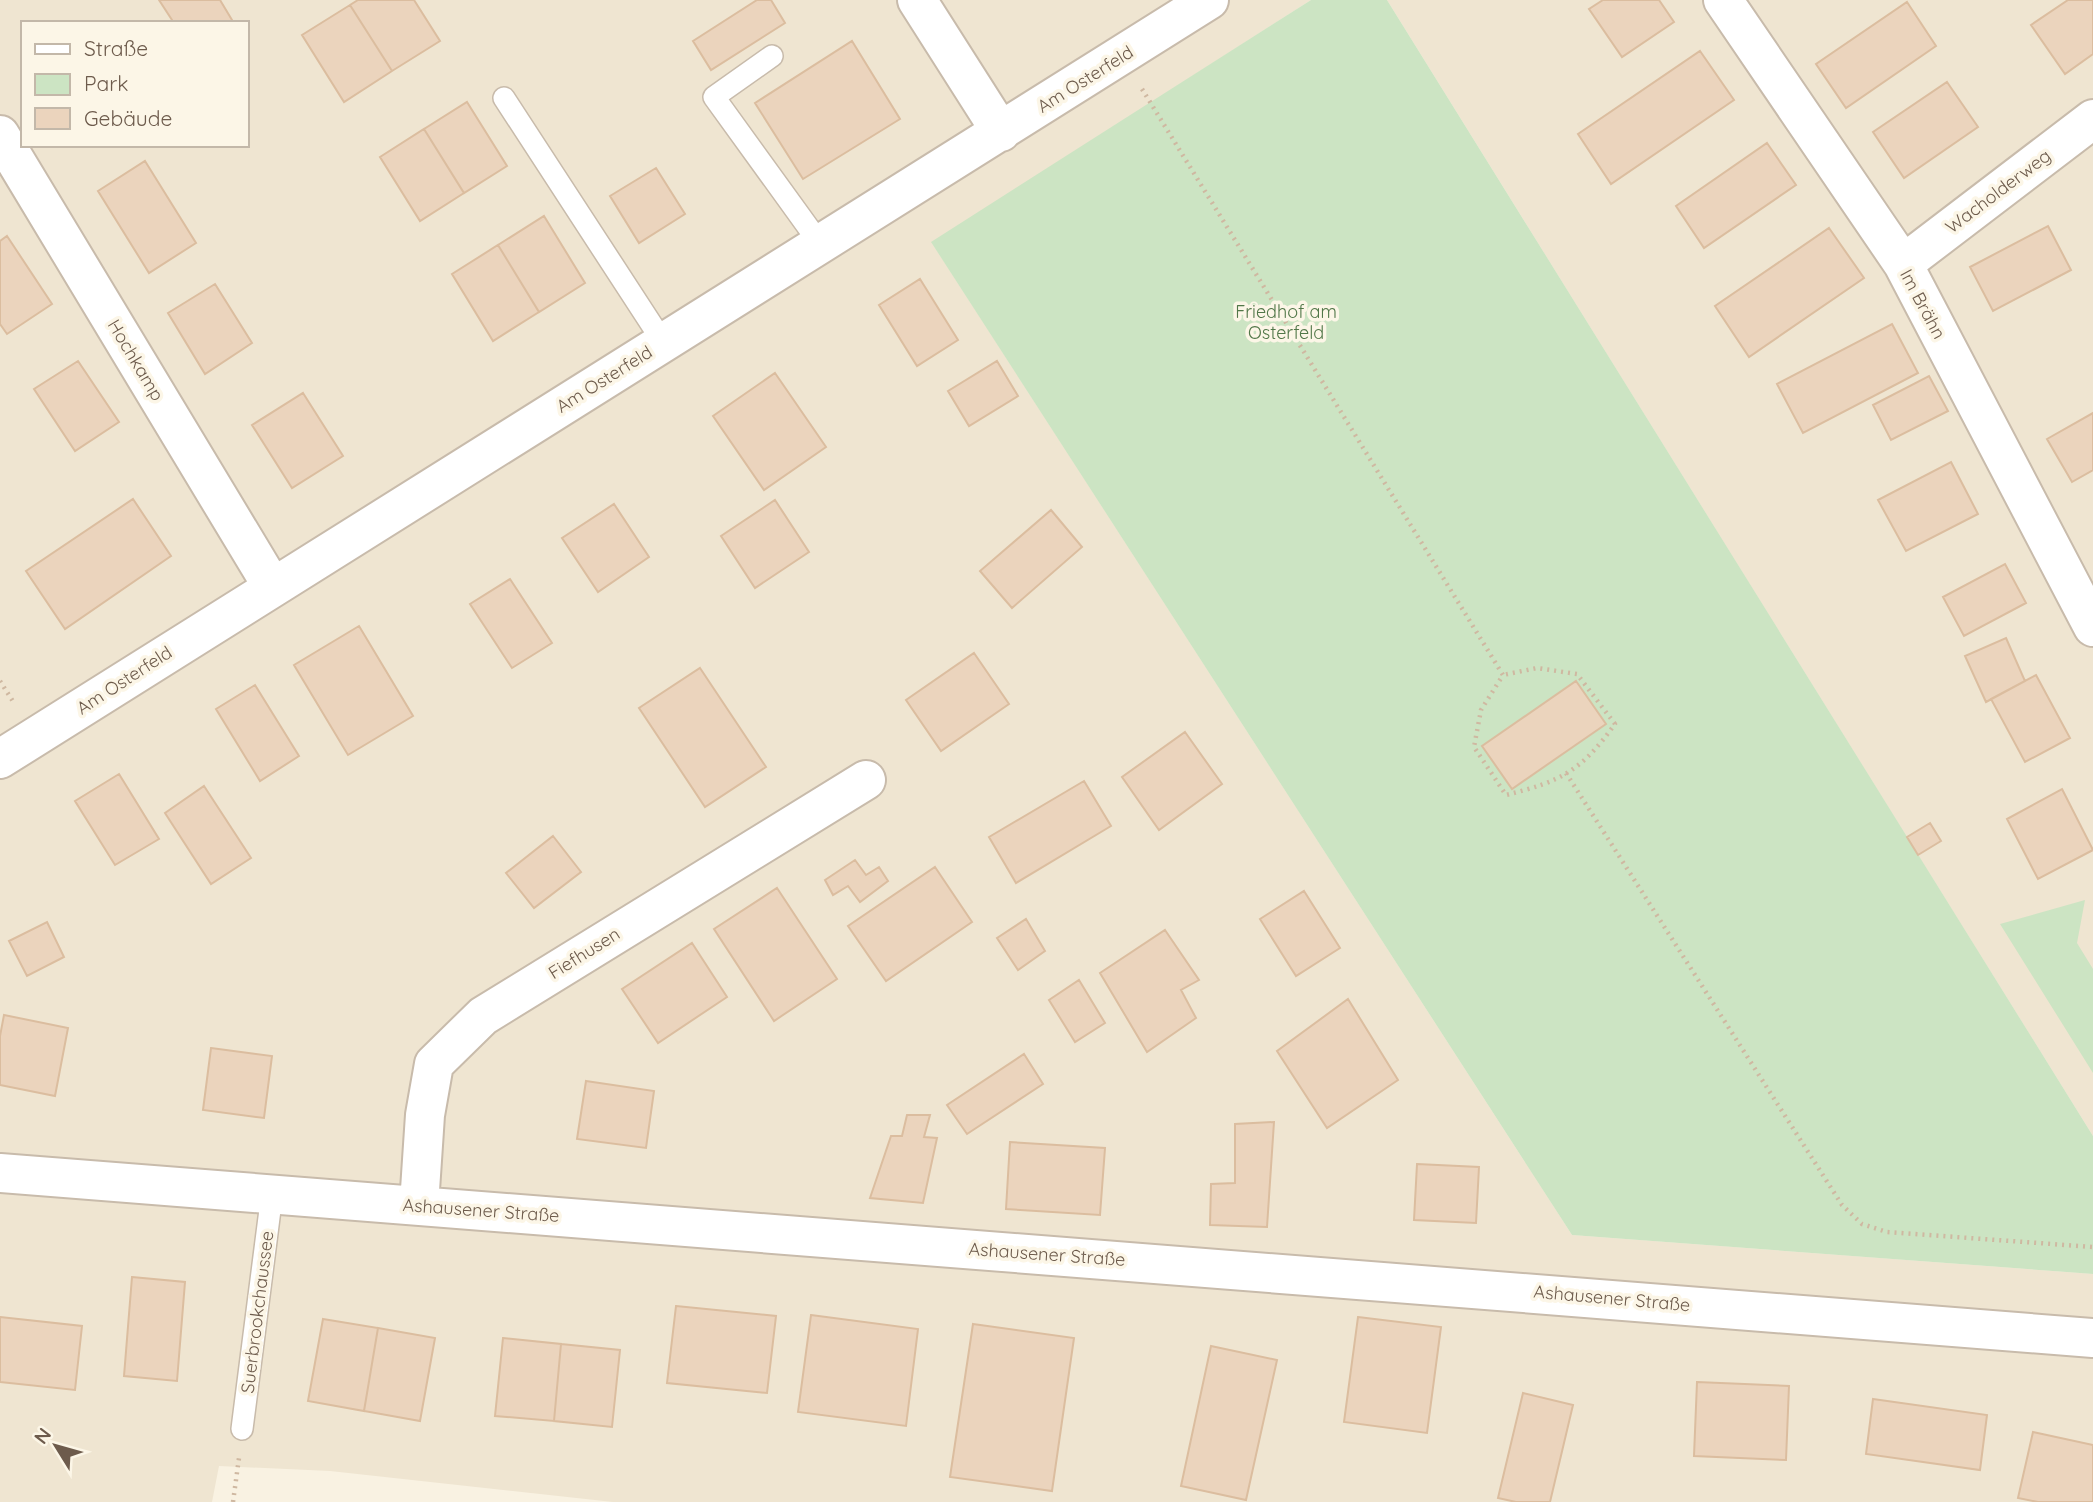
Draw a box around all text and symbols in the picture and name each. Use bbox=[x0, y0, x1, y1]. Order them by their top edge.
legend bbox=[21, 21, 248, 147]
text: Straße bbox=[84, 35, 148, 61]
street label: Am Osterfeld bbox=[1033, 40, 1137, 118]
text: Park bbox=[84, 70, 128, 96]
text: Gebäude bbox=[84, 105, 172, 131]
street label: Wacholderweg bbox=[1941, 144, 2055, 238]
street label: Im Brähn bbox=[1895, 265, 1951, 343]
park label: Friedhof am Osterfeld bbox=[1235, 300, 1337, 344]
street label: Hochkamp bbox=[103, 315, 169, 405]
street label: Am Osterfeld bbox=[552, 340, 656, 418]
street label: Am Osterfeld bbox=[72, 641, 176, 719]
street label: Fiefhusen bbox=[544, 922, 624, 984]
street label: Ashausener Straße bbox=[402, 1193, 560, 1227]
street label: Suerbrookchaussee bbox=[236, 1229, 278, 1395]
street label: Ashausener Straße bbox=[968, 1237, 1126, 1271]
street label: Ashausener Straße bbox=[1533, 1280, 1691, 1316]
north arrow bbox=[21, 1411, 91, 1481]
text: N bbox=[29, 1423, 56, 1449]

